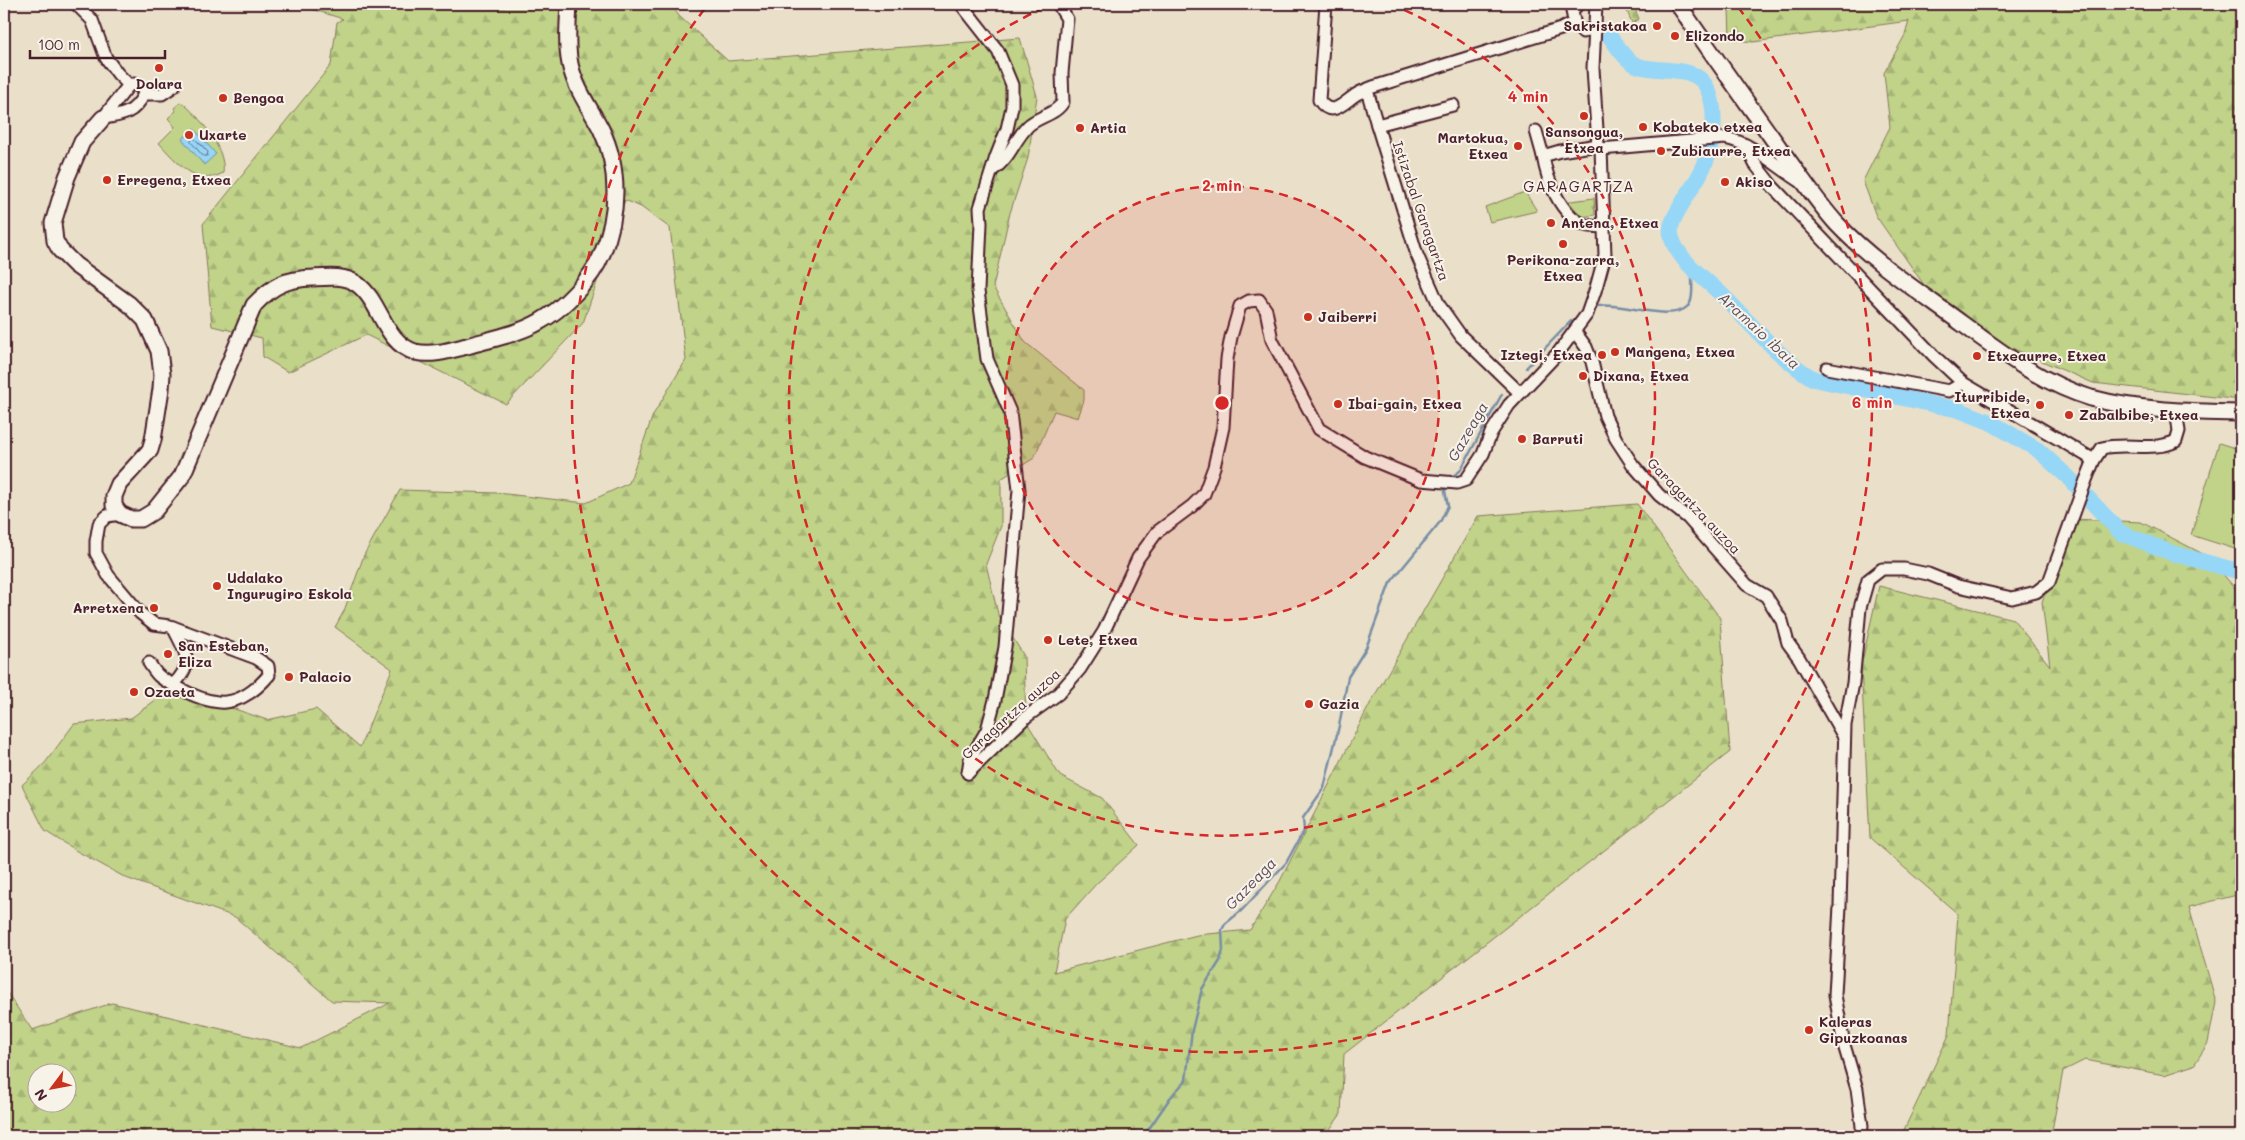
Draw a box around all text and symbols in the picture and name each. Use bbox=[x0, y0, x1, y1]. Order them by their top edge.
place label: Sakristakoa bbox=[1564, 16, 1647, 35]
marker: Sakristakoa bbox=[1651, 20, 1663, 32]
place label: Elizondo bbox=[1685, 26, 1745, 45]
scale bar bbox=[30, 28, 165, 60]
marker: Elizondo bbox=[1669, 30, 1681, 42]
text: 100 m bbox=[38, 34, 80, 54]
marker: Dolara bbox=[153, 62, 165, 74]
place label: Dolara bbox=[136, 74, 183, 93]
text: 4 min bbox=[1508, 86, 1548, 106]
place label: Bengoa bbox=[233, 88, 285, 107]
marker: Bengoa bbox=[217, 92, 229, 104]
marker: Sansongua, Etxea bbox=[1578, 110, 1590, 122]
place label: Kobateko etxea bbox=[1653, 117, 1763, 136]
place label: Artia bbox=[1090, 118, 1127, 137]
marker: Kobateko etxea bbox=[1637, 121, 1649, 133]
marker: Artia bbox=[1074, 122, 1086, 134]
place label: Sansongua, Etxea bbox=[1545, 122, 1623, 157]
place label: Uxarte bbox=[199, 125, 247, 144]
place label: Martokua, Etxea bbox=[1438, 128, 1508, 163]
marker: Uxarte bbox=[183, 129, 195, 141]
street label: Istizabal Garagartza bbox=[1389, 138, 1454, 283]
marker: Martokua, Etxea bbox=[1512, 140, 1524, 152]
place label: Zubiaurre, Etxea bbox=[1671, 141, 1791, 160]
marker: Zubiaurre, Etxea bbox=[1655, 145, 1667, 157]
place label: Erregena, Etxea bbox=[117, 170, 231, 189]
place label: Akiso bbox=[1735, 172, 1773, 191]
marker: Erregena, Etxea bbox=[101, 174, 113, 186]
text: 2 min bbox=[1202, 175, 1242, 195]
district label: GARAGARTZA bbox=[1523, 176, 1635, 196]
marker: Akiso bbox=[1719, 176, 1731, 188]
place label: Antena, Etxea bbox=[1561, 213, 1659, 232]
marker: Antena, Etxea bbox=[1545, 217, 1557, 229]
marker: Perikona-zarra, Etxea bbox=[1557, 238, 1569, 250]
place label: Perikona-zarra, Etxea bbox=[1507, 250, 1619, 285]
water label: Aramaio ibaia bbox=[1715, 287, 1805, 373]
place label: Jaiberri bbox=[1318, 307, 1377, 326]
marker: Jaiberri bbox=[1302, 311, 1314, 323]
place label: Mangena, Etxea bbox=[1625, 342, 1735, 361]
place label: Iztegi, Etxea bbox=[1500, 345, 1592, 364]
marker: Mangena, Etxea bbox=[1609, 346, 1621, 358]
place label: Etxeaurre, Etxea bbox=[1987, 346, 2107, 365]
marker: Iztegi, Etxea bbox=[1596, 349, 1608, 361]
marker: Etxeaurre, Etxea bbox=[1971, 350, 1983, 362]
place label: Dixana, Etxea bbox=[1593, 366, 1690, 385]
marker: Dixana, Etxea bbox=[1577, 370, 1589, 382]
place label: Iturribide, Etxea bbox=[1954, 387, 2030, 422]
text: 6 min bbox=[1852, 392, 1892, 412]
centre of rings bbox=[1213, 394, 1231, 412]
place label: Ibai-gain, Etxea bbox=[1348, 394, 1462, 413]
marker: Ibai-gain, Etxea bbox=[1332, 398, 1344, 410]
water label: Gazeaga bbox=[1442, 398, 1492, 465]
marker: Iturribide, Etxea bbox=[2034, 399, 2046, 411]
place label: Zabalbibe, Etxea bbox=[2079, 405, 2199, 424]
marker: Zabalbibe, Etxea bbox=[2063, 409, 2075, 421]
place label: Barruti bbox=[1532, 429, 1584, 448]
marker: Barruti bbox=[1516, 433, 1528, 445]
street label: Garagartza auzoa bbox=[1643, 453, 1745, 558]
place label: Udalako Ingurugiro Eskola bbox=[227, 568, 353, 603]
marker: Udalako Ingurugiro Eskola bbox=[211, 580, 223, 592]
place label: Arretxena bbox=[73, 598, 144, 617]
marker: Arretxena bbox=[148, 602, 160, 614]
place label: Lete, Etxea bbox=[1058, 630, 1138, 649]
marker: Lete, Etxea bbox=[1042, 634, 1054, 646]
place label: San Esteban, Eliza bbox=[178, 636, 269, 671]
marker: San Esteban, Eliza bbox=[162, 648, 174, 660]
street label: Garagartza auzoa bbox=[957, 664, 1064, 763]
place label: Palacio bbox=[299, 667, 352, 686]
marker: Palacio bbox=[283, 671, 295, 683]
place label: Ozaeta bbox=[144, 682, 195, 701]
marker: Ozaeta bbox=[128, 686, 140, 698]
place label: Gazia bbox=[1319, 694, 1360, 713]
marker: Gazia bbox=[1303, 698, 1315, 710]
water label: Gazeaga bbox=[1220, 853, 1280, 914]
place label: Kaleras Gipuzkoanas bbox=[1819, 1012, 1908, 1047]
marker: Kaleras Gipuzkoanas bbox=[1803, 1024, 1815, 1036]
north arrow bbox=[28, 1062, 78, 1112]
text: N bbox=[30, 1086, 51, 1105]

